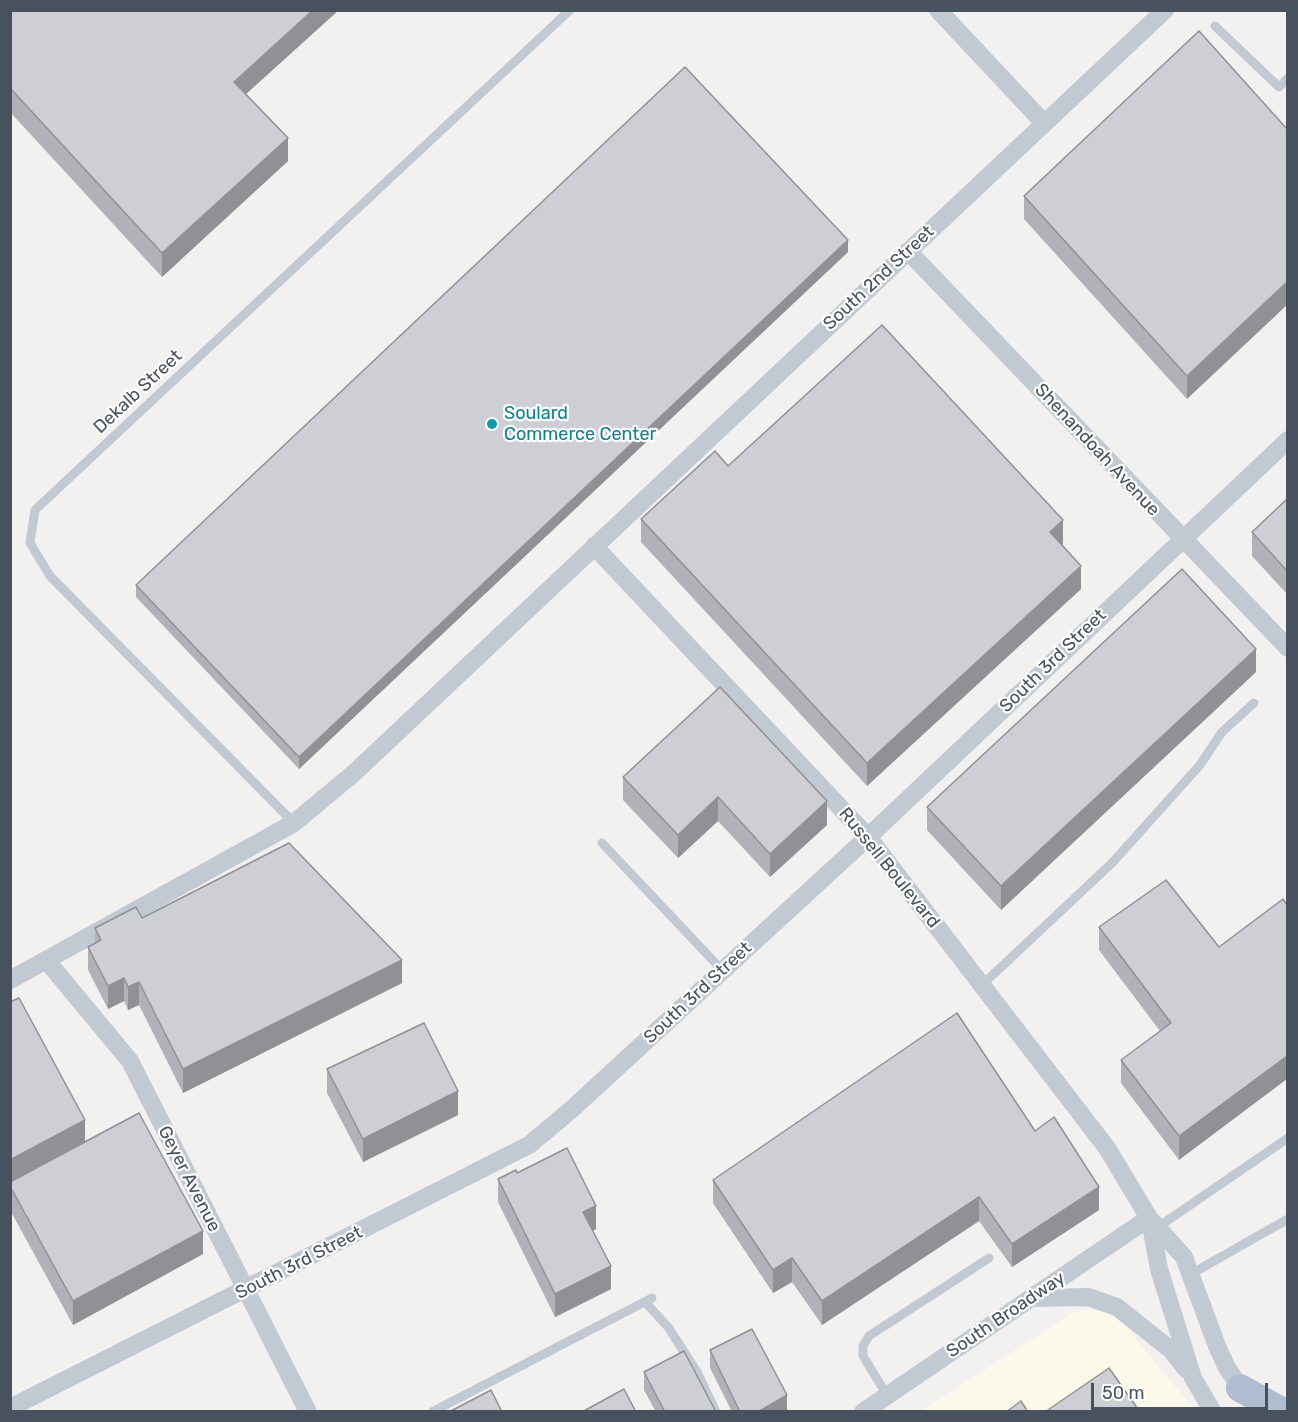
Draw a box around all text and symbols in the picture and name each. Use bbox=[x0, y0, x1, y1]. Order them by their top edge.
street label: South 2nd Street bbox=[819, 221, 939, 335]
street label: Dekalb Street bbox=[89, 346, 187, 438]
street label: Shenandoah Avenue bbox=[1030, 379, 1164, 521]
place label: Soulard Commerce Center bbox=[504, 403, 656, 446]
marker: Soulard Commerce Center bbox=[485, 417, 499, 431]
street label: South 3rd Street bbox=[995, 605, 1111, 717]
street label: Russell Boulevard bbox=[834, 804, 944, 932]
street label: South 3rd Street bbox=[640, 938, 756, 1048]
street label: Geyer Avenue bbox=[153, 1122, 225, 1236]
street label: South 3rd Street bbox=[232, 1222, 366, 1304]
street label: South Broadway bbox=[943, 1267, 1069, 1363]
scale bar bbox=[1094, 1371, 1271, 1409]
text: 50 m bbox=[1102, 1382, 1145, 1404]

